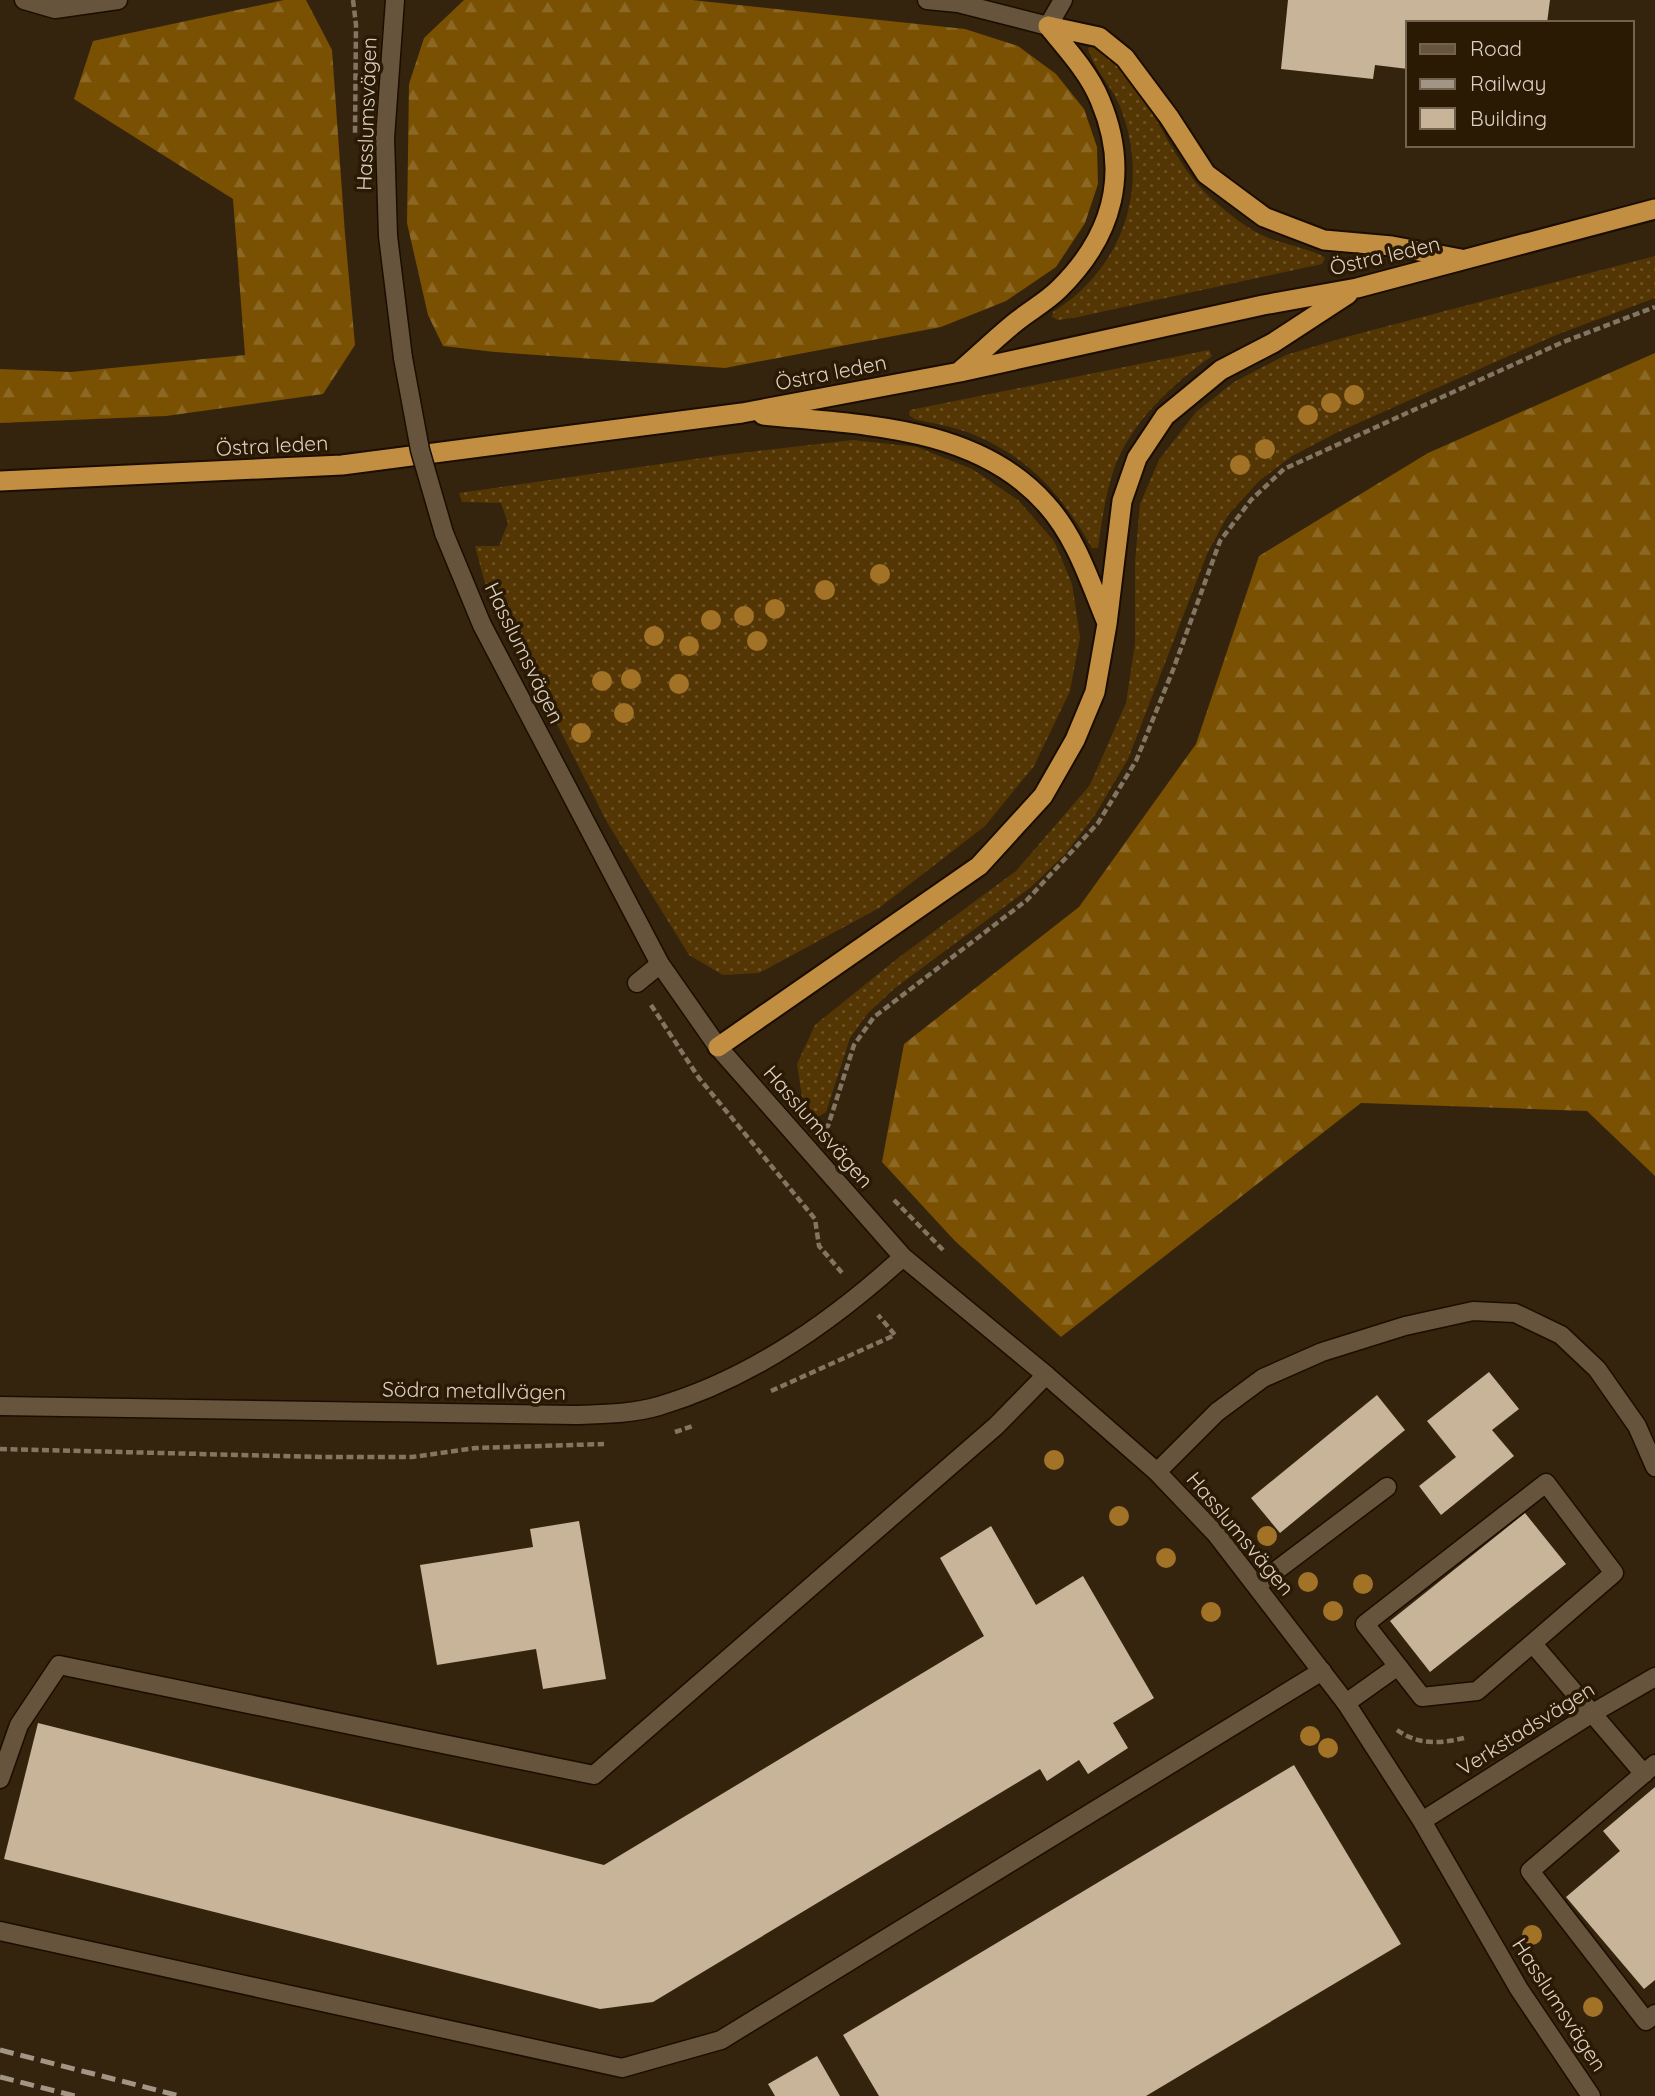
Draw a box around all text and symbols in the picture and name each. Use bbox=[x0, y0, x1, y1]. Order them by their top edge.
legend bbox=[1406, 21, 1634, 147]
text: Road bbox=[1470, 35, 1522, 61]
street label: Hasslumsvägen bbox=[350, 37, 382, 191]
text: Railway bbox=[1470, 70, 1546, 96]
text: Building bbox=[1470, 105, 1547, 131]
street label: Östra leden bbox=[1327, 230, 1443, 280]
street label: Östra leden bbox=[773, 349, 889, 396]
street label: Östra leden bbox=[215, 429, 329, 461]
street label: Hasslumsvägen bbox=[480, 578, 570, 727]
street label: Hasslumsvägen bbox=[759, 1060, 879, 1193]
street label: Södra metallvägen bbox=[382, 1375, 566, 1405]
street label: Hasslumsvägen bbox=[1181, 1466, 1300, 1601]
street label: Verkstadsvägen bbox=[1452, 1675, 1599, 1781]
street label: Hasslumsvägen bbox=[1507, 1933, 1613, 2076]

